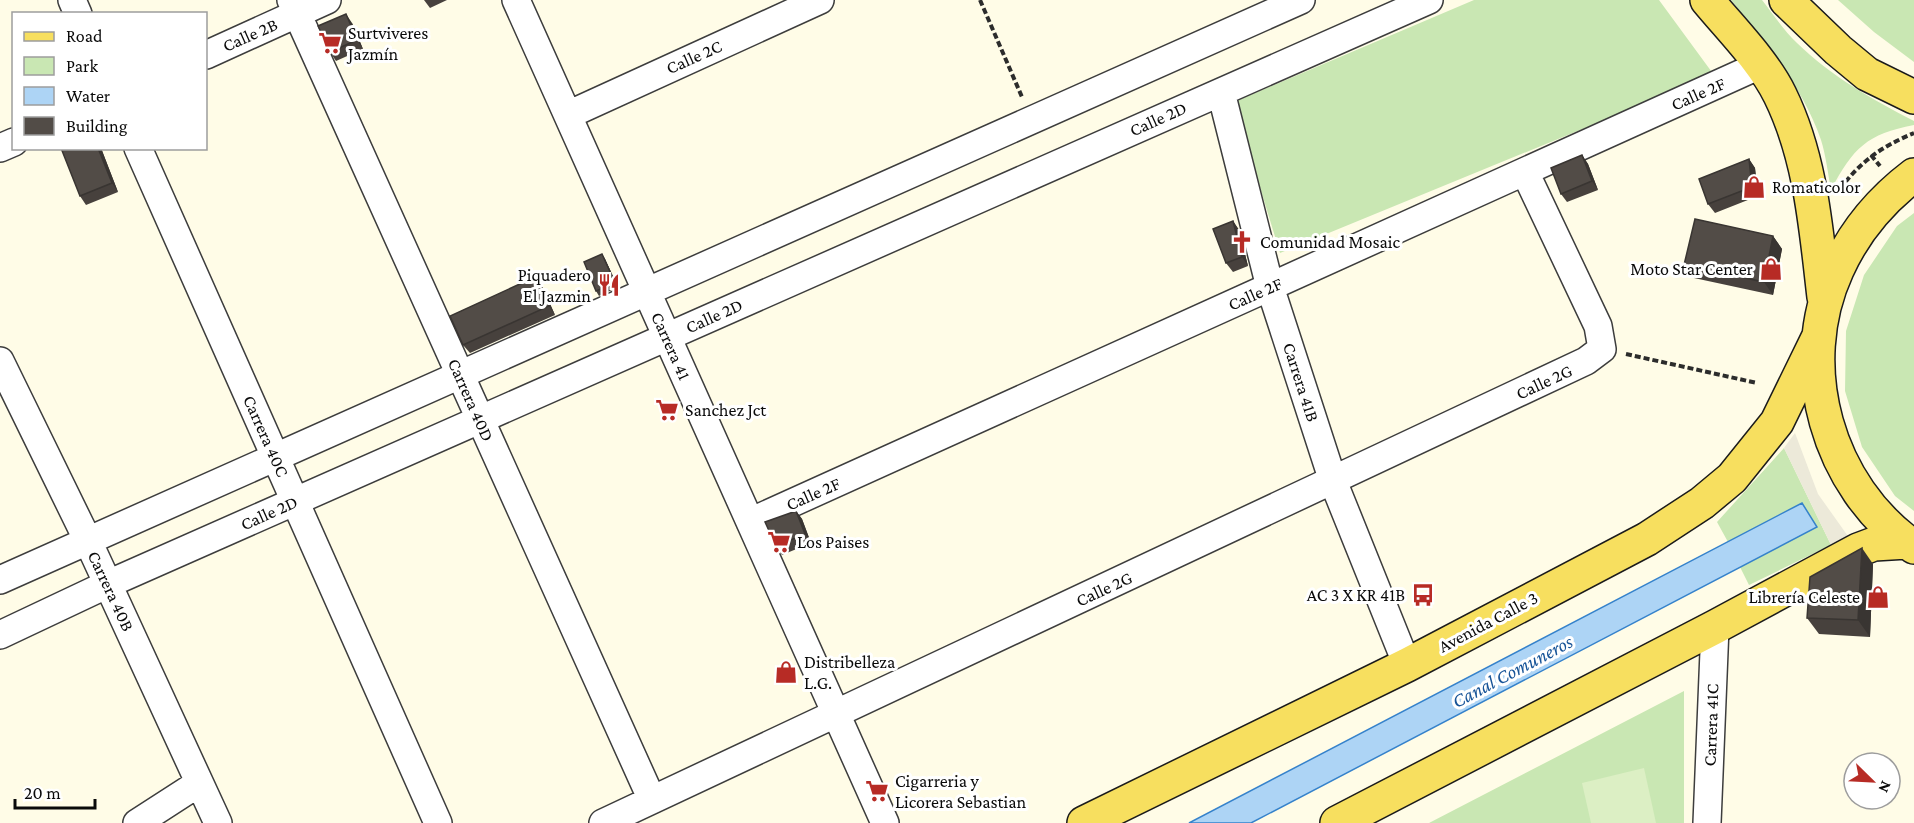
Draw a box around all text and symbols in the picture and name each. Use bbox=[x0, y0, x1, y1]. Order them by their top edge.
legend bbox=[12, 12, 207, 150]
street label: Calle 2B bbox=[219, 14, 281, 56]
place label: Surtviveres Jazmín bbox=[346, 23, 428, 64]
text: Road bbox=[66, 26, 103, 46]
supermarket icon: Surtviveres Jazmín bbox=[317, 30, 343, 56]
street label: Calle 2C bbox=[663, 36, 725, 78]
text: Park bbox=[66, 56, 98, 76]
street label: Calle 2F bbox=[1668, 73, 1728, 115]
text: Water bbox=[66, 86, 111, 106]
street label: Calle 2D bbox=[1126, 98, 1190, 140]
text: Building bbox=[66, 116, 128, 136]
shop icon: Romaticolor bbox=[1741, 174, 1767, 200]
place label: Romaticolor bbox=[1772, 177, 1861, 197]
church icon: Comunidad Mosaic bbox=[1229, 229, 1255, 255]
place label: Comunidad Mosaic bbox=[1260, 232, 1400, 252]
shop icon: Moto Star Center bbox=[1758, 256, 1784, 282]
place label: Moto Star Center bbox=[1630, 259, 1754, 279]
place label: Piquadero El Jazmin bbox=[518, 265, 591, 306]
restaurant icon: Piquadero El Jazmin bbox=[596, 272, 622, 298]
street label: Calle 2F bbox=[1225, 273, 1285, 315]
street label: Calle 2D bbox=[682, 295, 746, 337]
street label: Carrera 41 bbox=[647, 309, 695, 383]
street label: Carrera 41B bbox=[1279, 340, 1323, 424]
street label: Carrera 40D bbox=[444, 356, 498, 444]
street label: Calle 2G bbox=[1513, 360, 1575, 404]
street label: Carrera 40C bbox=[239, 392, 293, 480]
supermarket icon: Sanchez Jct bbox=[654, 397, 680, 423]
place label: Sanchez Jct bbox=[685, 400, 767, 420]
street label: Calle 2F bbox=[783, 473, 843, 515]
street label: Calle 2D bbox=[237, 492, 301, 534]
supermarket icon: Los Paises bbox=[766, 529, 792, 555]
place label: Los Paises bbox=[797, 532, 869, 552]
street label: Carrera 40B bbox=[84, 548, 138, 634]
street label: Calle 2G bbox=[1073, 567, 1135, 611]
bus stop icon: AC 3 X KR 41B bbox=[1410, 582, 1436, 608]
shop icon: Librería Celeste bbox=[1865, 584, 1891, 610]
place label: AC 3 X KR 41B bbox=[1307, 585, 1405, 605]
street label: Avenida Calle 3 bbox=[1435, 587, 1541, 657]
place label: Librería Celeste bbox=[1748, 587, 1860, 607]
water label: Canal Comuneros bbox=[1448, 630, 1577, 712]
place label: Distribelleza L.G. bbox=[804, 652, 895, 693]
shop icon: Distribelleza L.G. bbox=[773, 659, 799, 685]
street label: Carrera 41C bbox=[1700, 683, 1722, 767]
north arrow bbox=[1842, 751, 1902, 811]
place label: Cigarreria y Licorera Sebastian bbox=[895, 771, 1027, 812]
scale bar bbox=[15, 772, 94, 810]
supermarket icon: Cigarreria y Licorera Sebastian bbox=[864, 778, 890, 804]
text: N bbox=[1875, 778, 1895, 795]
text: 20 m bbox=[24, 783, 61, 803]

